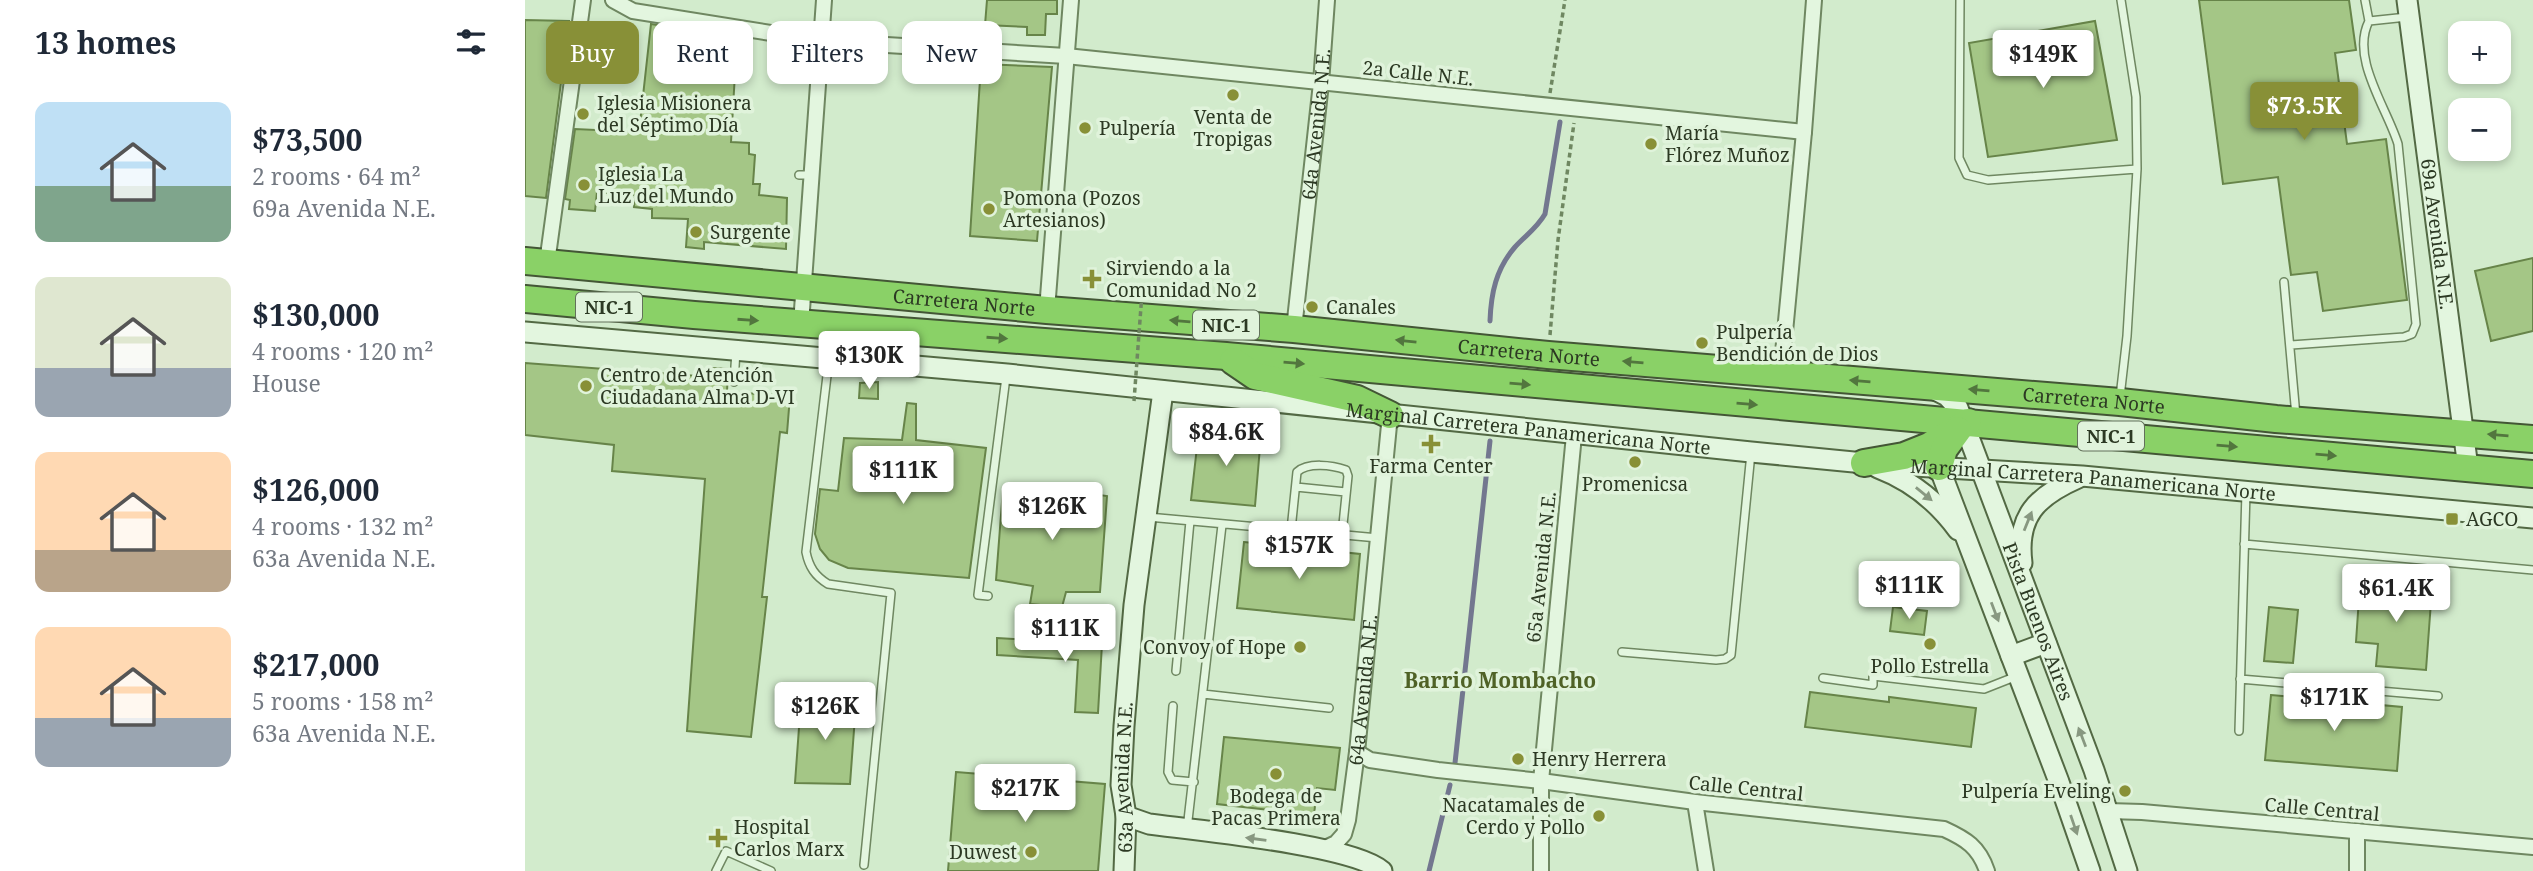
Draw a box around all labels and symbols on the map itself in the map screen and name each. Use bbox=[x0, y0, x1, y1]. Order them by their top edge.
pin: $149K bbox=[1994, 31, 2092, 90]
street label: 64a Avenida N.E. bbox=[1295, 48, 1336, 201]
street label: 2a Calle N.E. bbox=[1361, 54, 1475, 92]
pin: $73.5K bbox=[2247, 82, 2361, 142]
marker: Venta de Tropigas bbox=[1225, 87, 1241, 103]
place label: Iglesia Misionera del Séptimo Día bbox=[597, 90, 752, 138]
place label: Venta de Tropigas bbox=[1194, 104, 1272, 152]
marker: Iglesia Misionera del Séptimo Día bbox=[575, 106, 591, 122]
place label: Pulpería bbox=[1099, 115, 1176, 141]
marker: Pulpería bbox=[1077, 120, 1093, 136]
place label: María Flórez Muñoz bbox=[1665, 120, 1790, 168]
marker: María Flórez Muñoz bbox=[1643, 136, 1659, 152]
street label: 69a Avenida N.E. bbox=[2415, 157, 2460, 311]
place label: Iglesia La Luz del Mundo bbox=[598, 161, 734, 209]
marker: Iglesia La Luz del Mundo bbox=[576, 177, 592, 193]
place label: Pomona (Pozos Artesianos) bbox=[1003, 185, 1141, 233]
marker: Pomona (Pozos Artesianos) bbox=[981, 201, 997, 217]
place label: Surgente bbox=[710, 219, 791, 245]
marker: Surgente bbox=[688, 224, 704, 240]
place label: Sirviendo a la Comunidad No 2 bbox=[1106, 255, 1257, 303]
marker: Sirviendo a la Comunidad No 2 bbox=[1084, 271, 1100, 287]
street label: Carretera Norte bbox=[892, 283, 1036, 322]
road number: NIC-1 bbox=[576, 292, 642, 321]
place label: Canales bbox=[1326, 294, 1396, 320]
marker: Canales bbox=[1304, 299, 1320, 315]
road number: NIC-1 bbox=[1193, 310, 1259, 340]
one-way arrow bbox=[737, 315, 759, 326]
one-way arrow bbox=[1169, 315, 1191, 326]
place label: Pulpería Bendición de Dios bbox=[1716, 319, 1878, 367]
pin: $130K bbox=[820, 332, 918, 391]
one-way arrow bbox=[986, 333, 1008, 344]
street label: Carretera Norte bbox=[1456, 333, 1601, 372]
one-way arrow bbox=[1395, 335, 1417, 346]
marker: Pulpería Bendición de Dios bbox=[1694, 335, 1710, 351]
one-way arrow bbox=[1622, 356, 1644, 367]
one-way arrow bbox=[1283, 358, 1305, 369]
place label: Centro de Atención Ciudadana Alma D-VI bbox=[600, 362, 795, 410]
one-way arrow bbox=[1848, 375, 1870, 386]
marker: Centro de Atención Ciudadana Alma D-VI bbox=[578, 378, 594, 394]
one-way arrow bbox=[1510, 378, 1532, 389]
street label: Carretera Norte bbox=[2022, 381, 2166, 420]
one-way arrow bbox=[1967, 384, 1989, 395]
street label: Marginal Carretera Panamericana Norte bbox=[1345, 397, 1712, 461]
one-way arrow bbox=[1736, 399, 1758, 410]
pin: $84.6K bbox=[1169, 408, 1283, 468]
road number: NIC-1 bbox=[2078, 422, 2144, 450]
one-way arrow bbox=[2487, 430, 2509, 441]
marker: Farma Center bbox=[1423, 436, 1439, 452]
one-way arrow bbox=[2216, 441, 2238, 452]
pin: $111K bbox=[854, 447, 952, 506]
one-way arrow bbox=[2315, 450, 2337, 461]
place label: Farma Center bbox=[1369, 453, 1493, 479]
street label: Marginal Carretera Panamericana Norte bbox=[1909, 453, 2277, 507]
marker: Promenicsa bbox=[1627, 454, 1643, 470]
place label: Promenicsa bbox=[1582, 471, 1688, 497]
pin: $126K bbox=[1003, 482, 1101, 542]
one-way arrow bbox=[1915, 486, 1933, 501]
street label: 65a Avenida N.E. bbox=[1520, 490, 1562, 644]
place label: AGCO bbox=[2466, 506, 2518, 532]
one-way arrow bbox=[2022, 511, 2033, 532]
marker: AGCO bbox=[2444, 511, 2460, 527]
pin: $157K bbox=[1250, 522, 1348, 581]
street label: Pista Buenos Aires bbox=[1997, 538, 2080, 704]
pin: $111K bbox=[1860, 562, 1958, 621]
pin: $61.4K bbox=[2339, 564, 2453, 624]
one-way arrow bbox=[1989, 602, 2000, 623]
pin: $111K bbox=[1016, 604, 1114, 664]
street label: 64a Avenida N.E. bbox=[1342, 613, 1383, 767]
place label: Convoy of Hope bbox=[1143, 634, 1286, 660]
marker: Pollo Estrella bbox=[1922, 636, 1938, 652]
marker: Convoy of Hope bbox=[1292, 639, 1308, 655]
place label: Pollo Estrella bbox=[1871, 653, 1989, 679]
district label: Barrio Mombacho bbox=[1404, 666, 1596, 694]
pin: $171K bbox=[2285, 674, 2383, 733]
pin: $126K bbox=[776, 682, 874, 742]
street label: 63a Avenida N.E. bbox=[1108, 701, 1139, 853]
one-way arrow bbox=[2076, 726, 2087, 747]
place label: Henry Herrera bbox=[1532, 746, 1667, 772]
marker: Henry Herrera bbox=[1510, 751, 1526, 767]
pin: $217K bbox=[976, 764, 1074, 824]
marker: Bodega de Pacas Primera bbox=[1268, 766, 1284, 782]
street label: Calle Central bbox=[1687, 769, 1805, 807]
place label: Pulpería Eveling bbox=[1962, 778, 2111, 804]
place label: Bodega de Pacas Primera bbox=[1211, 783, 1341, 831]
marker: Pulpería Eveling bbox=[2117, 783, 2133, 799]
street label: Calle Central bbox=[2263, 791, 2381, 827]
place label: Nacatamales de Cerdo y Pollo bbox=[1442, 792, 1585, 840]
marker: Nacatamales de Cerdo y Pollo bbox=[1591, 808, 1607, 824]
place label: Hospital Carlos Marx bbox=[734, 814, 844, 862]
one-way arrow bbox=[2069, 815, 2080, 836]
marker: Hospital Carlos Marx bbox=[708, 828, 728, 848]
one-way arrow bbox=[1245, 834, 1267, 845]
place label: Duwest bbox=[949, 839, 1017, 865]
marker: Duwest bbox=[1023, 844, 1039, 860]

